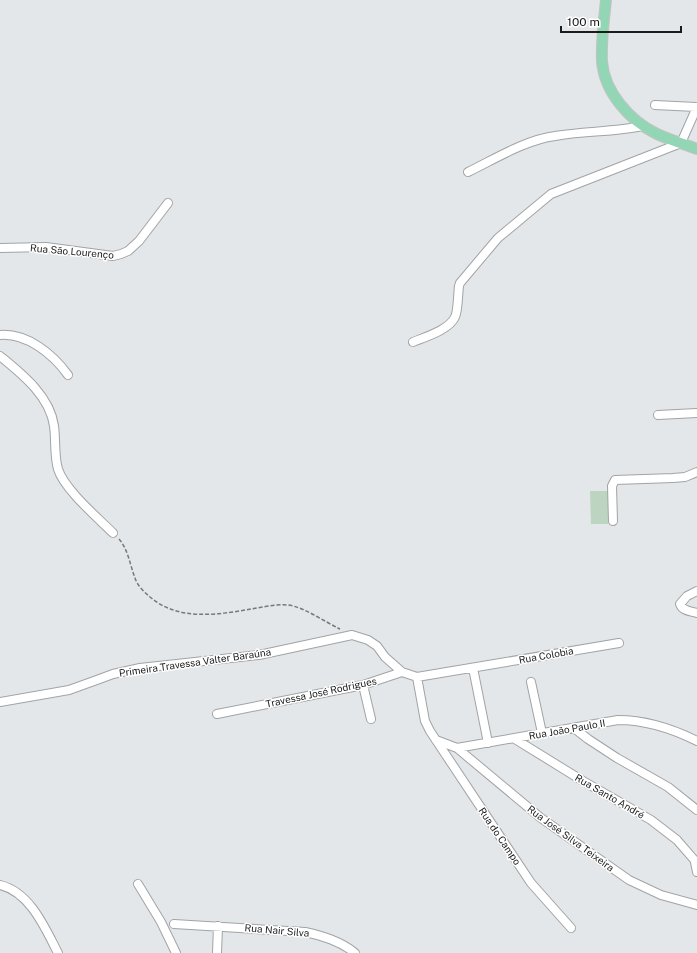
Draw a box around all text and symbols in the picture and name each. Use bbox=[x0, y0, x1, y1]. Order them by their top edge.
scale bar bbox=[561, 8, 681, 34]
text: 100 m bbox=[567, 15, 600, 29]
street label: Rua São Lourenço bbox=[30, 241, 115, 261]
street label: Rua Colobia bbox=[518, 644, 574, 666]
street label: Primeira Travessa Valter Baraúna bbox=[118, 645, 272, 679]
street label: Travessa José Rodrigues bbox=[264, 674, 378, 710]
street label: Rua João Paulo II bbox=[528, 716, 606, 742]
street label: Rua Santo André bbox=[573, 771, 647, 821]
street label: Rua José Silva Teixeira bbox=[525, 802, 617, 874]
street label: Rua do Campo bbox=[476, 805, 524, 867]
street label: Rua Nair Silva bbox=[244, 921, 310, 939]

